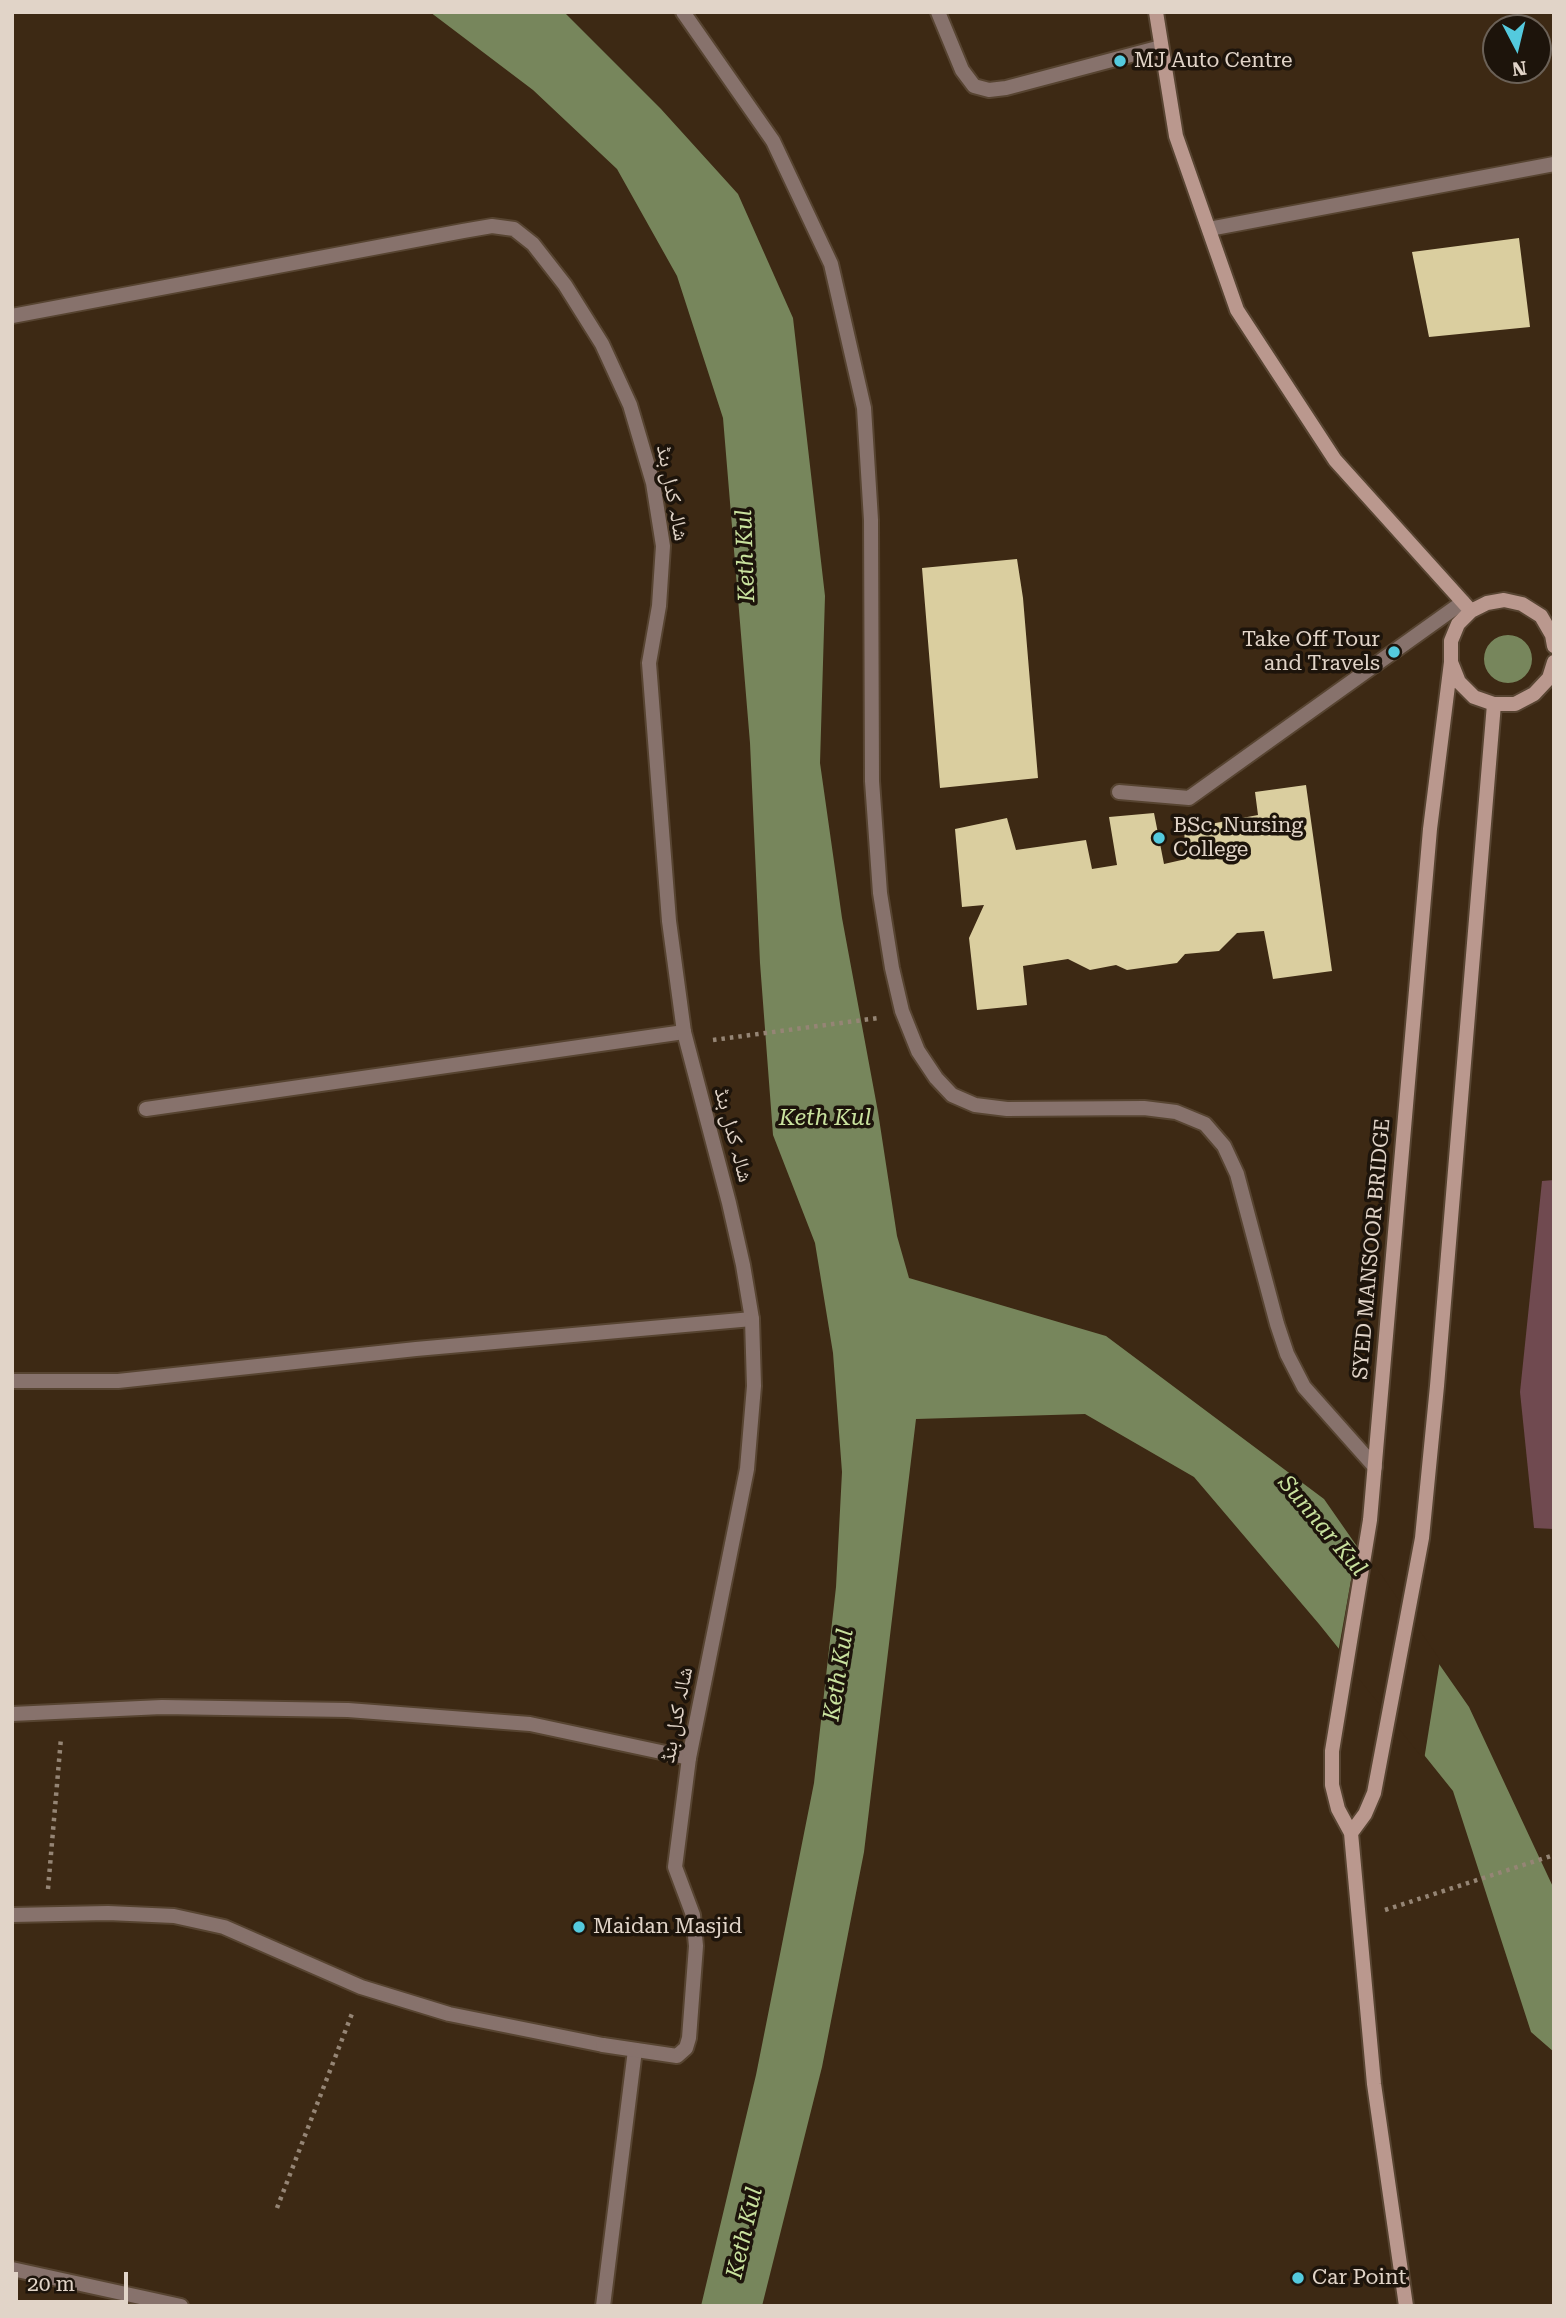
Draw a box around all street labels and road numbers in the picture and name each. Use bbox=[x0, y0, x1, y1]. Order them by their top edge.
street label: شالہ کدل بنڈ bbox=[650, 443, 694, 543]
street label: شالہ کدل بنڈ bbox=[708, 1085, 758, 1185]
street label: SYED MANSOOR BRIDGE bbox=[1348, 1117, 1396, 1381]
street label: شالہ کدل بنڈ bbox=[655, 1665, 699, 1765]

